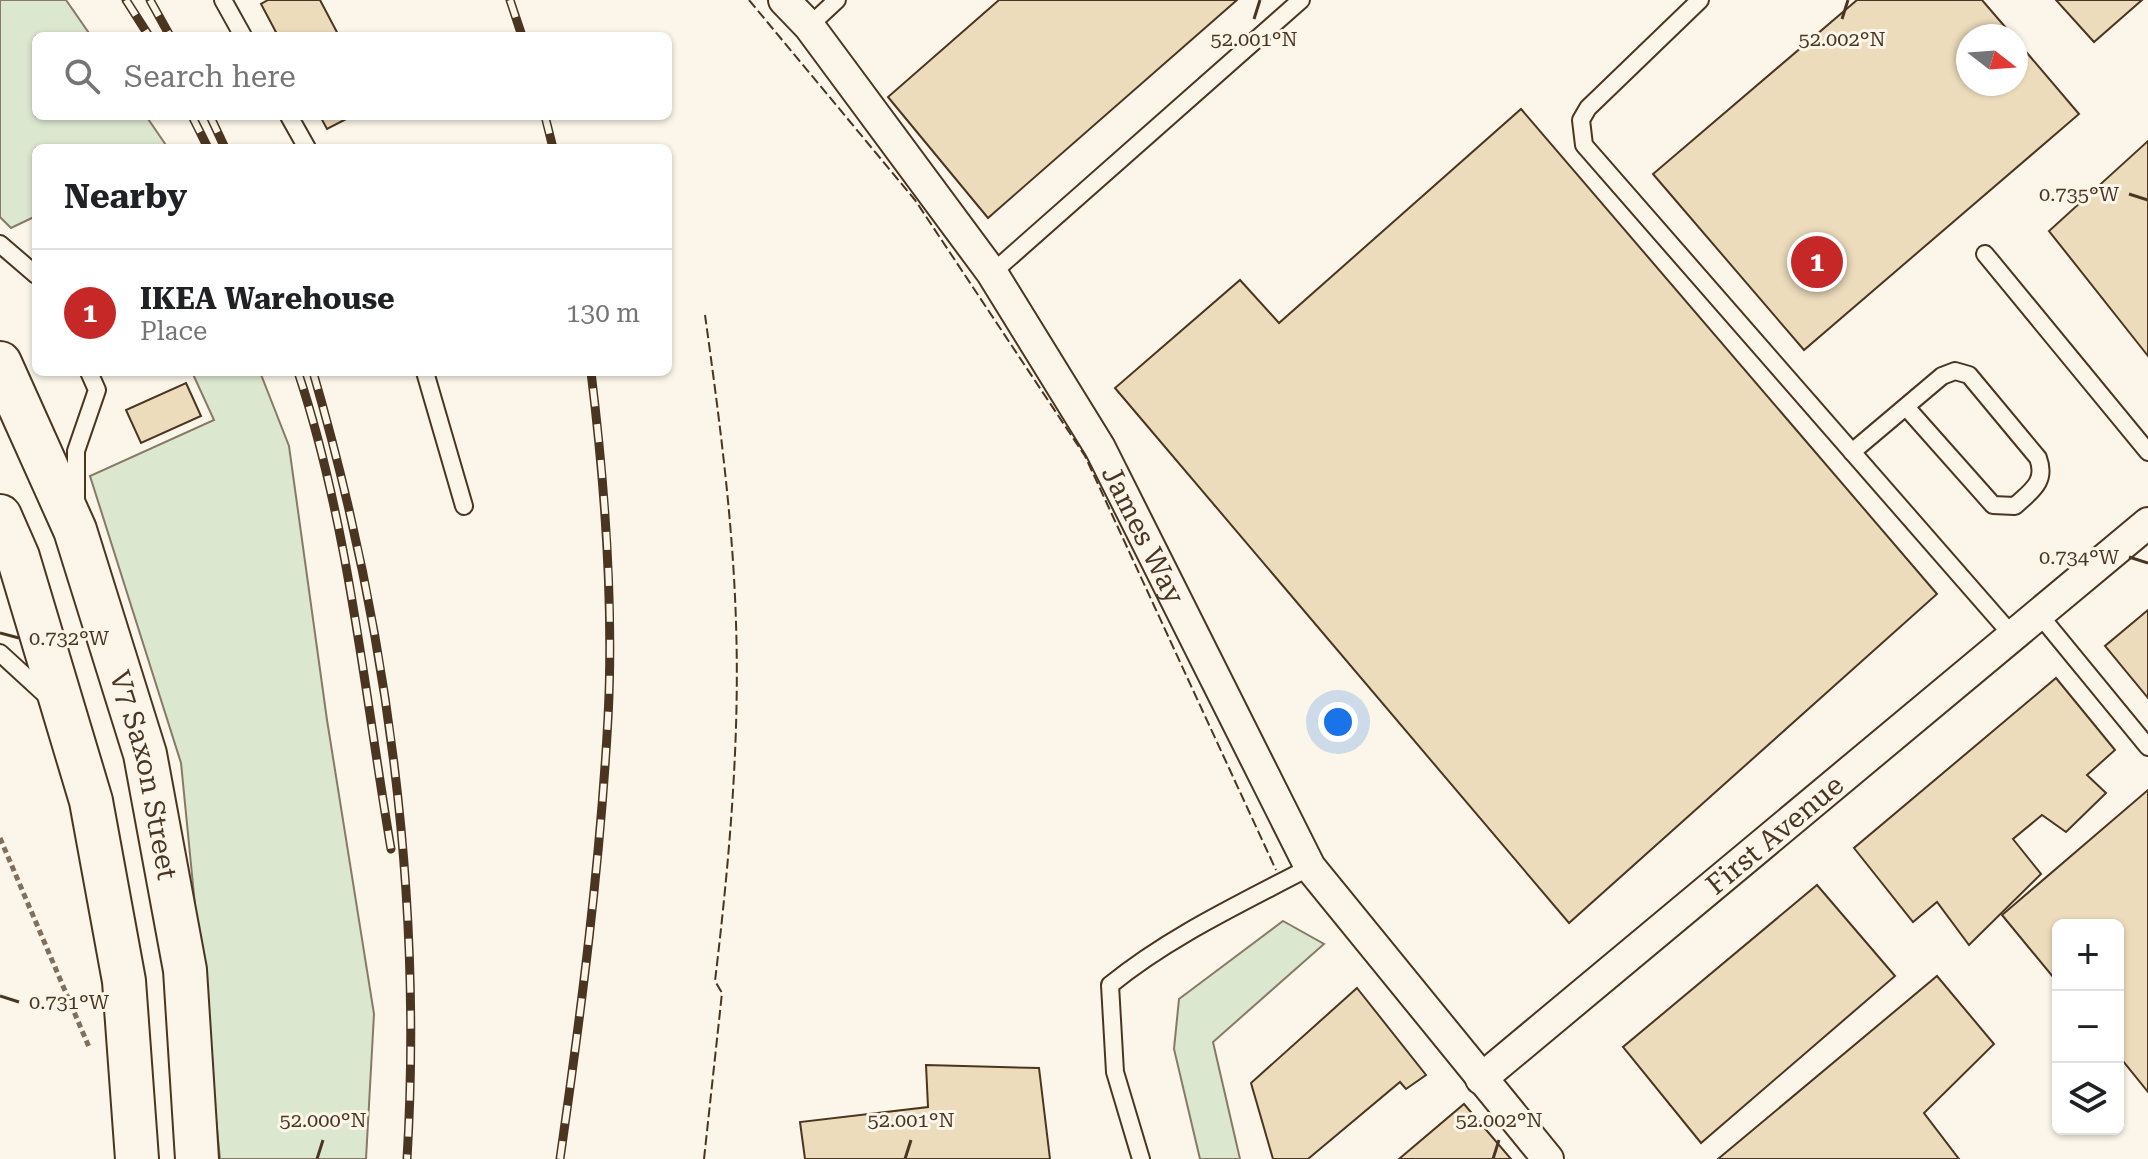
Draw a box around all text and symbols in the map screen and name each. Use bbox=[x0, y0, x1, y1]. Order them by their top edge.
north arrow bbox=[1956, 24, 2028, 96]
text: 52.001°N bbox=[1211, 27, 1297, 51]
text: 52.002°N bbox=[1799, 27, 1885, 51]
search box bbox=[32, 32, 672, 120]
icon: search bbox=[60, 54, 104, 98]
text: Search here bbox=[124, 59, 296, 94]
text: Nearby bbox=[64, 176, 187, 216]
text: 0.735°W bbox=[2039, 182, 2120, 206]
pin: 1 bbox=[1791, 232, 1843, 292]
text: IKEA Warehouse bbox=[140, 281, 395, 316]
text: 1 bbox=[83, 298, 97, 328]
text: 130 m bbox=[566, 298, 640, 328]
text: Place bbox=[140, 316, 207, 346]
street label: James Way bbox=[1095, 460, 1192, 609]
text: 0.734°W bbox=[2039, 545, 2120, 569]
text: 0.732°W bbox=[29, 626, 110, 650]
street label: V7 Saxon Street bbox=[103, 666, 184, 882]
your location bbox=[1318, 702, 1358, 742]
street label: First Avenue bbox=[1699, 768, 1850, 901]
map controls bbox=[2052, 919, 2124, 1135]
button: + bbox=[2052, 919, 2124, 991]
text: 0.731°W bbox=[29, 990, 110, 1014]
button: − bbox=[2052, 991, 2124, 1063]
button: layers bbox=[2052, 1063, 2124, 1135]
text: 52.000°N bbox=[280, 1108, 366, 1132]
text: 52.001°N bbox=[868, 1108, 954, 1132]
text: 52.002°N bbox=[1456, 1108, 1542, 1132]

